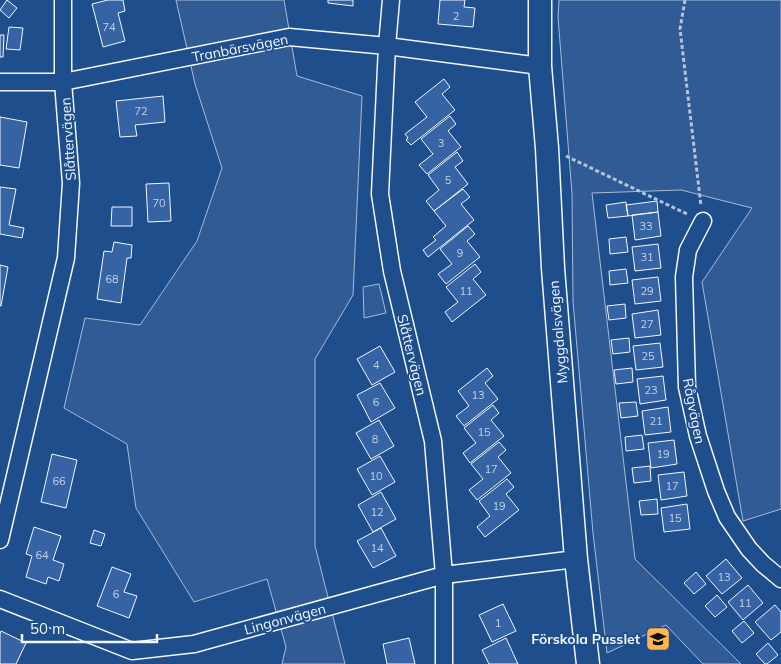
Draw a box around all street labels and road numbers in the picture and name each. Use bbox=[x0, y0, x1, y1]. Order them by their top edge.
street label: Tranbärsvägen bbox=[190, 30, 290, 66]
street label: Slåttervägen bbox=[56, 97, 80, 181]
street label: Myggdalsvägen bbox=[545, 280, 571, 384]
street label: Slåttervägen bbox=[393, 312, 431, 398]
street label: Rågvägen bbox=[679, 377, 709, 445]
street label: Lingonvägen bbox=[242, 599, 328, 639]

